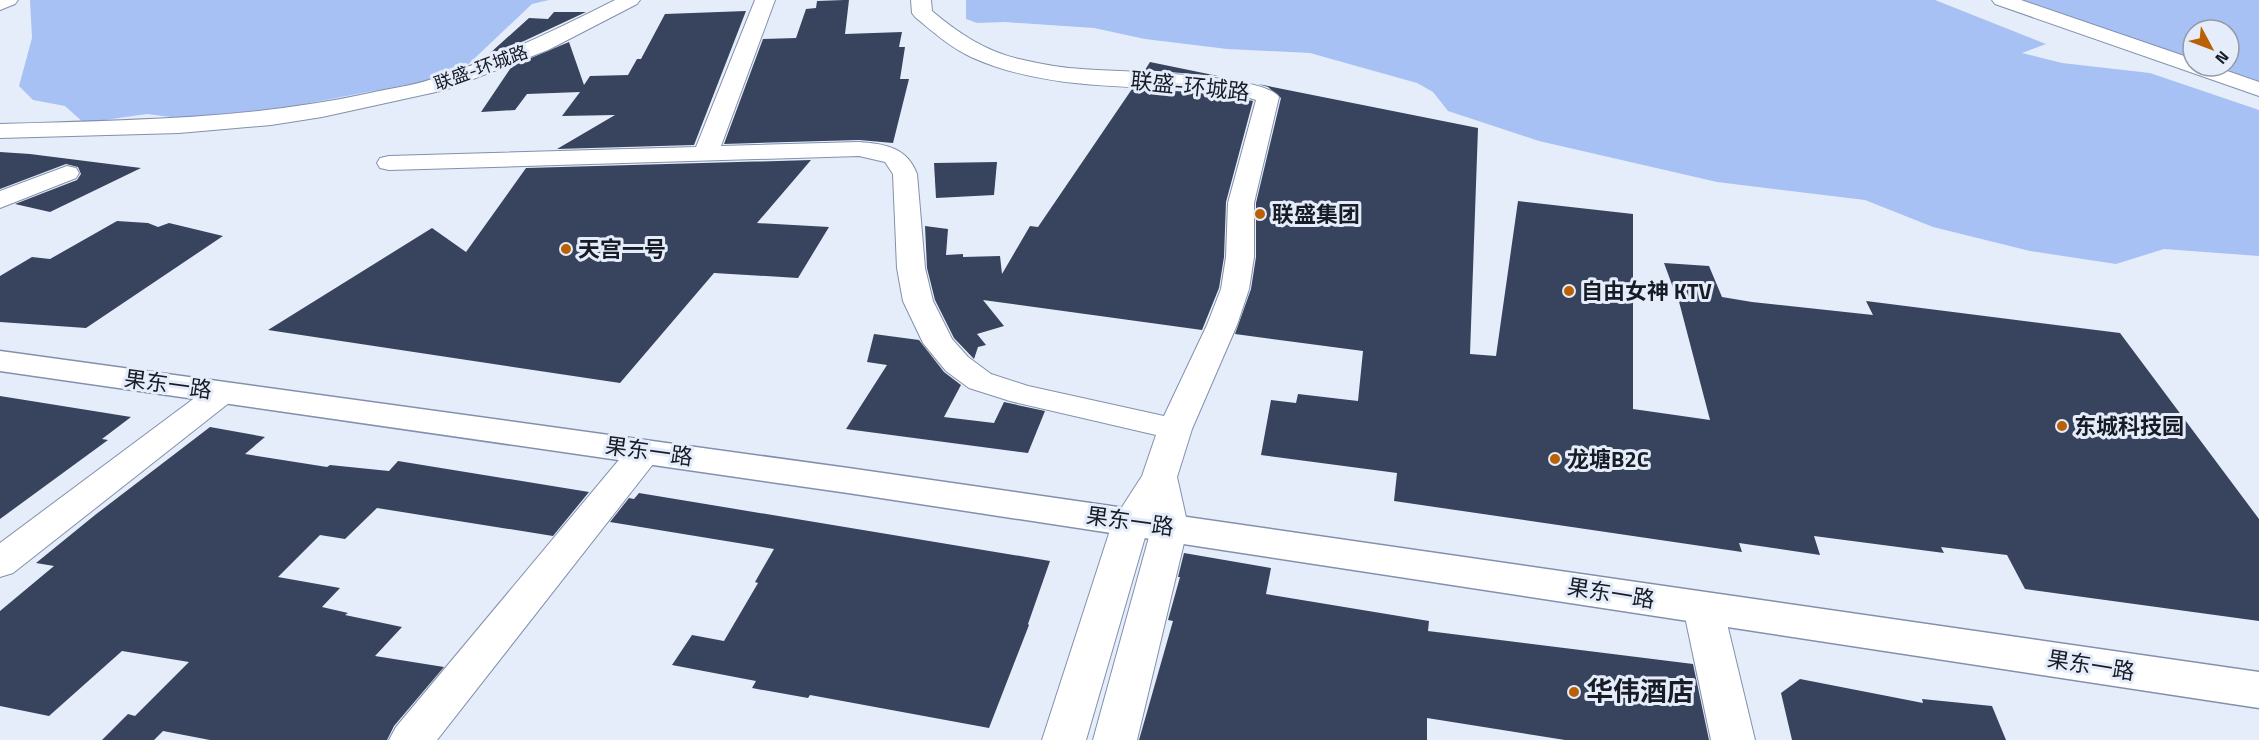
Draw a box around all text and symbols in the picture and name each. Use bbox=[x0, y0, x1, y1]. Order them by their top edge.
north arrow bbox=[2181, 18, 2241, 78]
street label: 联盛-环城路 bbox=[430, 38, 531, 97]
text: N bbox=[2210, 46, 2235, 70]
street label: 联盛-环城路 bbox=[1129, 63, 1251, 109]
place label: 联盛集团 bbox=[1272, 197, 1360, 231]
marker: 联盛集团 bbox=[1253, 207, 1267, 221]
place label: 天宫一号 bbox=[578, 232, 666, 266]
marker: 天宫一号 bbox=[559, 242, 573, 256]
place label: 自由女神 KTV bbox=[1581, 274, 1712, 308]
marker: 自由女神 KTV bbox=[1562, 284, 1576, 298]
street label: 果东一路 bbox=[122, 361, 214, 407]
place label: 东城科技园 bbox=[2074, 409, 2184, 443]
marker: 东城科技园 bbox=[2055, 419, 2069, 433]
street label: 果东一路 bbox=[603, 428, 695, 474]
place label: 龙塘B2C bbox=[1567, 442, 1649, 476]
marker: 龙塘B2C bbox=[1548, 452, 1562, 466]
street label: 果东一路 bbox=[1084, 498, 1176, 544]
street label: 果东一路 bbox=[1565, 569, 1657, 617]
street label: 果东一路 bbox=[2045, 641, 2137, 689]
place label: 华伟酒店 bbox=[1586, 670, 1694, 711]
marker: 华伟酒店 bbox=[1567, 685, 1581, 699]

